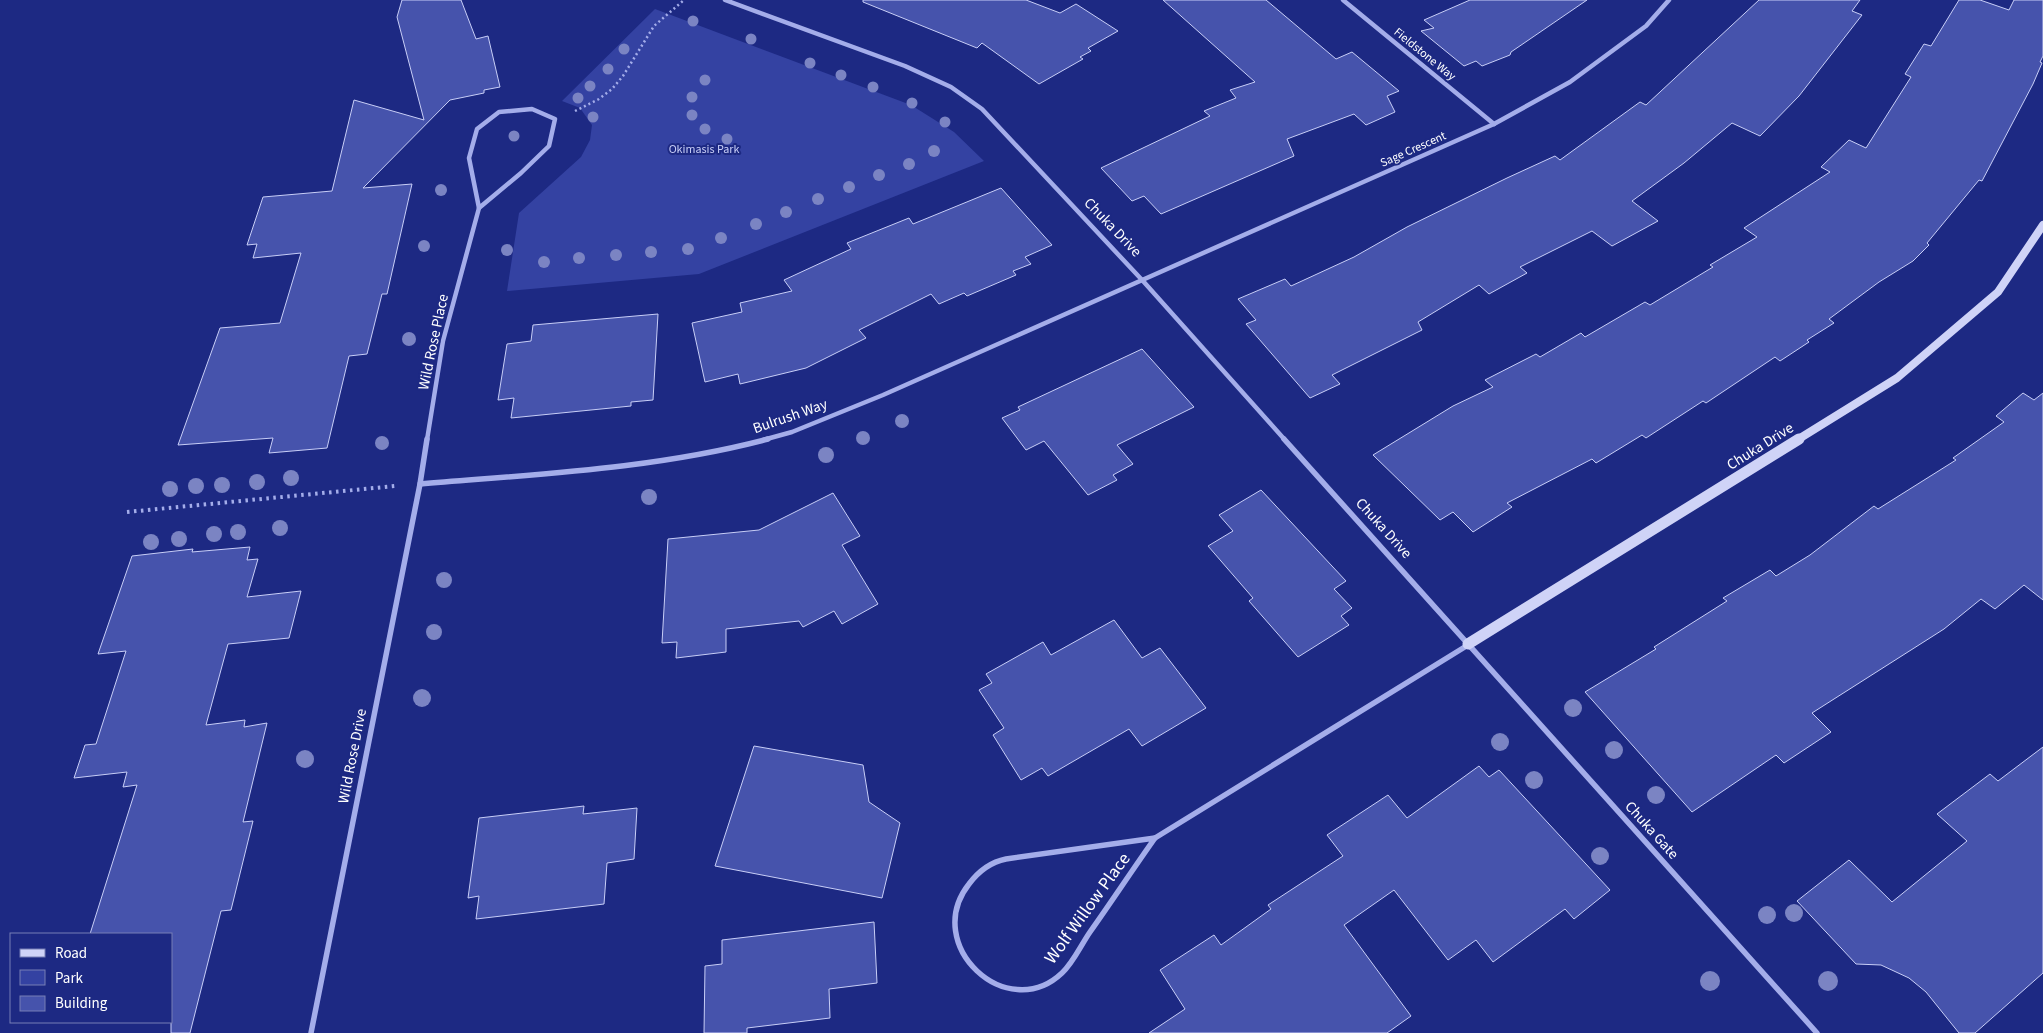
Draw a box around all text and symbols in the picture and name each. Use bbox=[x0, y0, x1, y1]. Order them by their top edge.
street label: Fieldstone Way bbox=[1390, 24, 1460, 85]
street label: Sage Crescent bbox=[1378, 127, 1449, 172]
park label: Okimasis Park bbox=[669, 141, 739, 158]
street label: Chuka Drive bbox=[1079, 193, 1146, 262]
street label: Wild Rose Place bbox=[413, 292, 454, 392]
street label: Bulrush Way bbox=[750, 394, 830, 439]
street label: Chuka Drive bbox=[1723, 418, 1798, 475]
street label: Chuka Drive bbox=[1351, 493, 1417, 563]
street label: Wild Rose Drive bbox=[333, 707, 372, 805]
street label: Chuka Gate bbox=[1620, 797, 1683, 864]
street label: Wolf Willow Place bbox=[1039, 848, 1136, 969]
legend bbox=[10, 933, 172, 1023]
text: Road bbox=[55, 943, 87, 964]
text: Park bbox=[55, 968, 84, 989]
text: Building bbox=[55, 993, 108, 1014]

